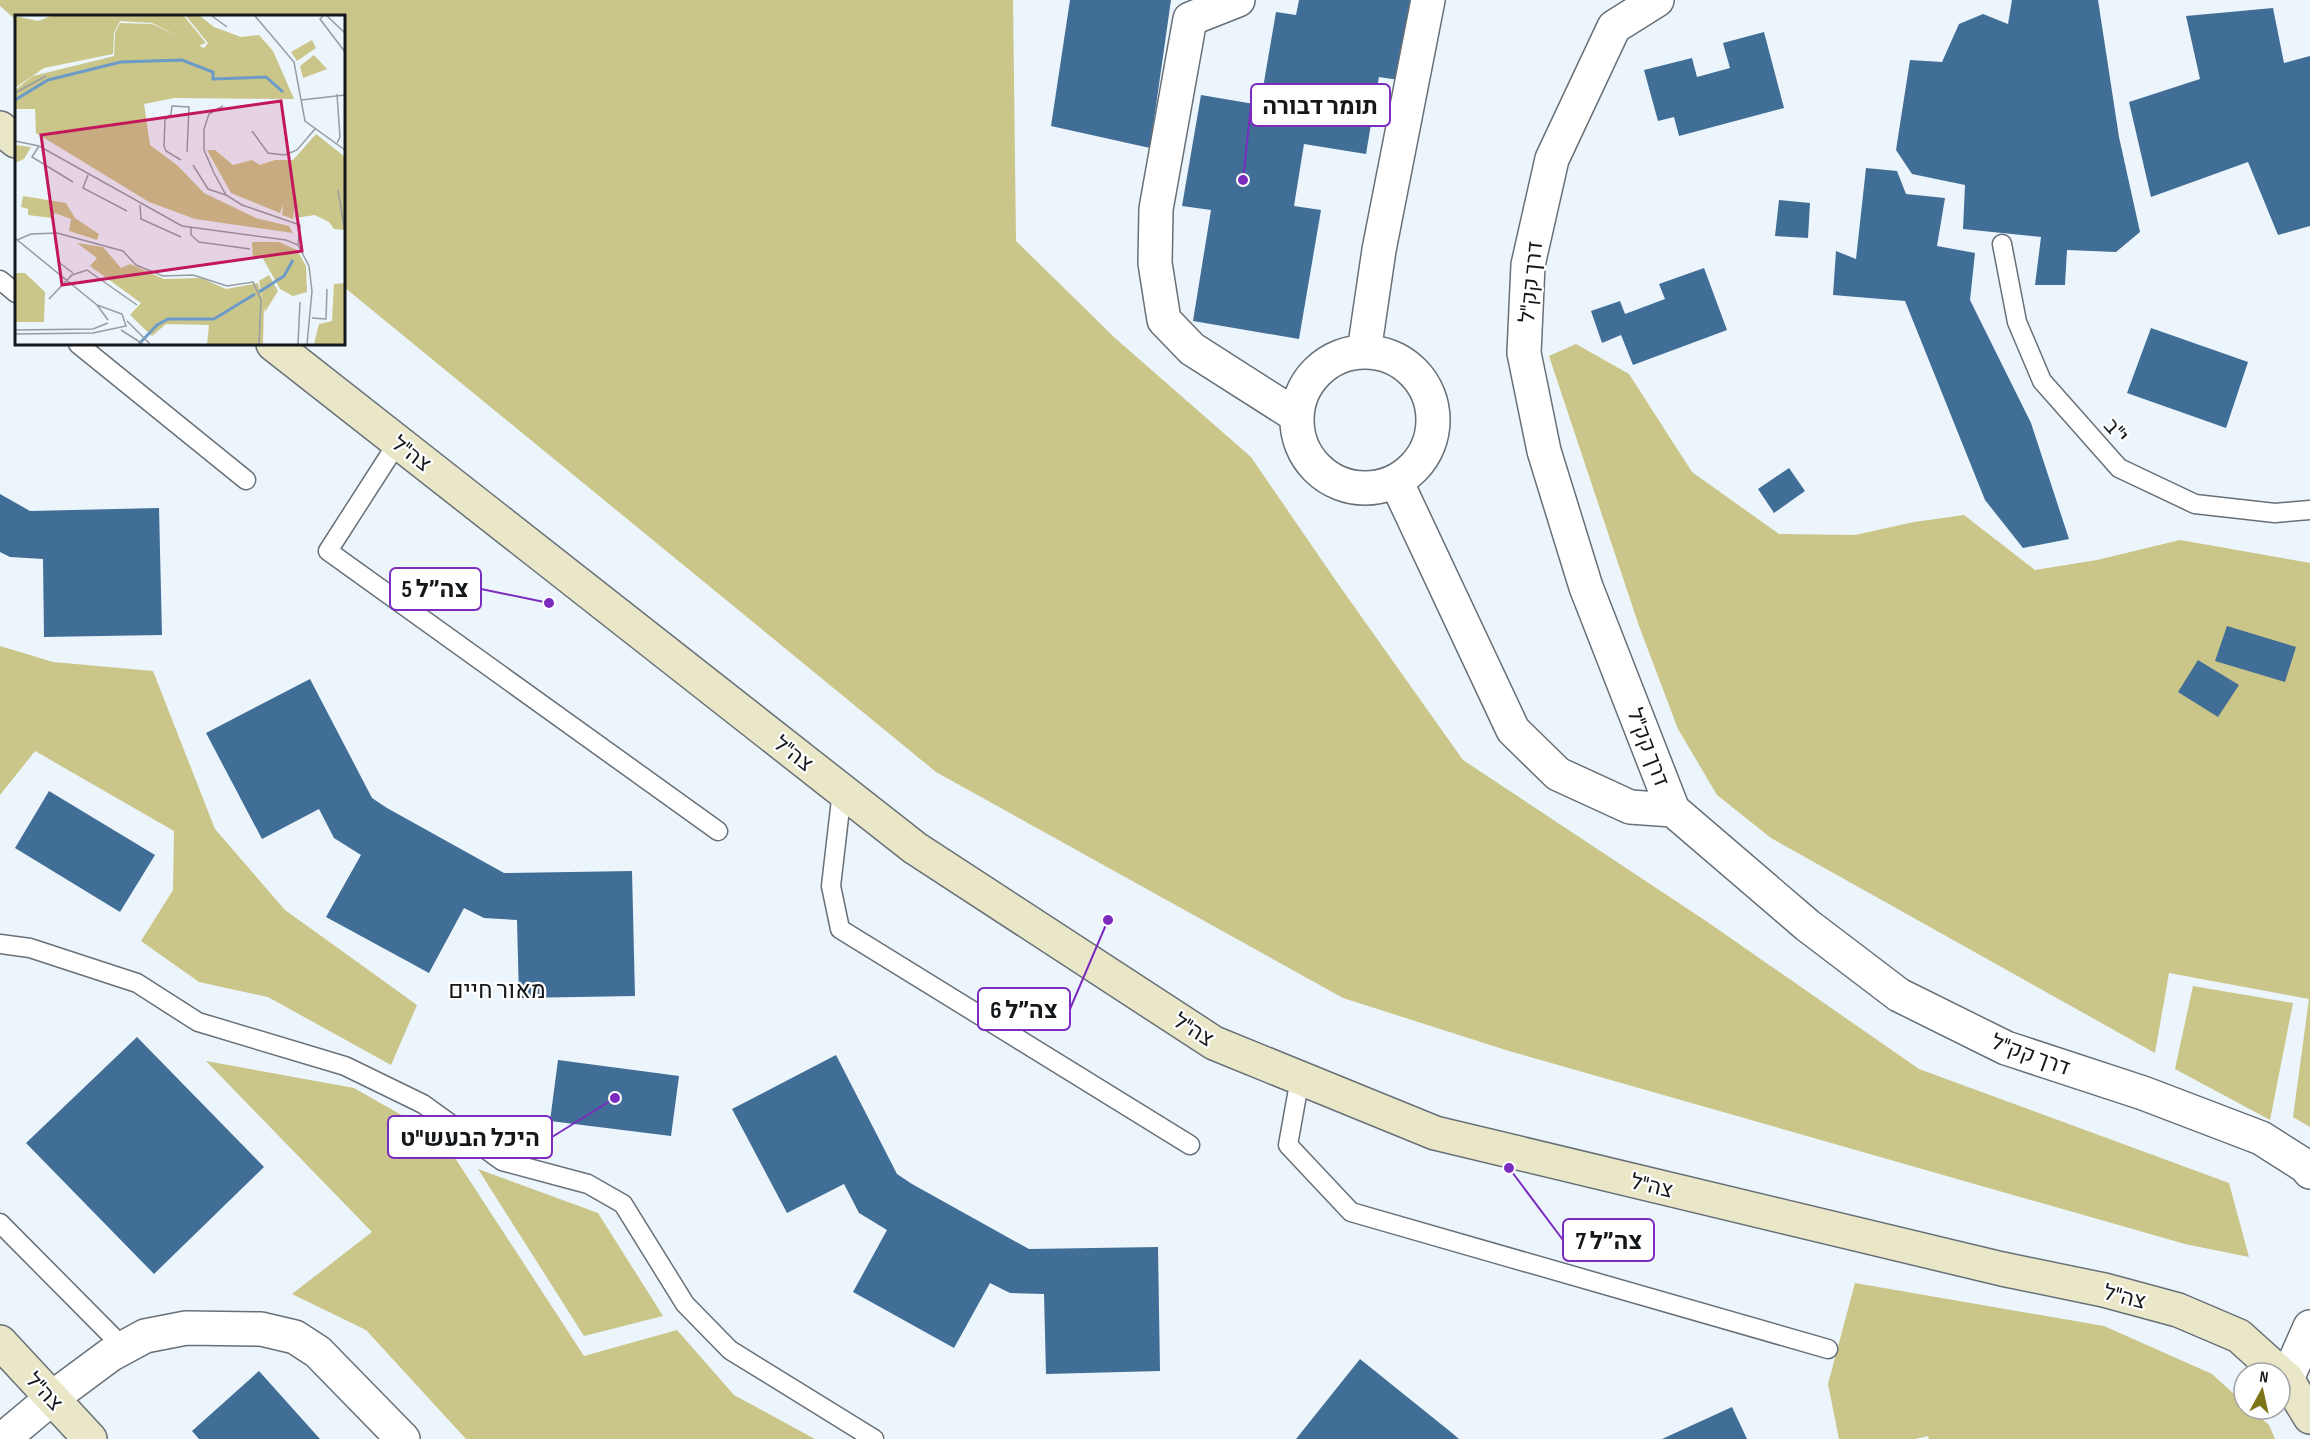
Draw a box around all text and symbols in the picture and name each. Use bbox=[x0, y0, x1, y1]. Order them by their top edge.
inset map bbox=[15, 15, 345, 345]
callout: תומר דבורה bbox=[1251, 84, 1390, 126]
text: תומר דבורה bbox=[1262, 92, 1378, 121]
street label: דרך קק"ל bbox=[1514, 240, 1549, 324]
street label: י"ב bbox=[2098, 413, 2134, 449]
street label: צה"ל bbox=[386, 430, 436, 478]
callout: צה״ל 5 bbox=[390, 568, 481, 610]
text: צה״ל 5 bbox=[402, 575, 468, 604]
street label: דרך קק"ל bbox=[1620, 705, 1675, 791]
street label: צה"ל bbox=[768, 730, 818, 778]
district label: מאור חיים bbox=[448, 976, 546, 1005]
callout: צה״ל 6 bbox=[978, 988, 1070, 1030]
text: צה״ל 6 bbox=[990, 996, 1058, 1025]
street label: צה"ל bbox=[1168, 1008, 1218, 1053]
street label: דרך קק"ל bbox=[1987, 1029, 2074, 1082]
callout: היכל הבעש"ט bbox=[388, 1116, 552, 1158]
text: היכל הבעש"ט bbox=[400, 1124, 540, 1153]
street label: צה"ל bbox=[1628, 1169, 1675, 1204]
callout: צה״ל 7 bbox=[1563, 1219, 1654, 1261]
text: צה״ל 7 bbox=[1576, 1227, 1642, 1256]
street label: צה"ל bbox=[2101, 1279, 2149, 1316]
north arrow bbox=[2232, 1361, 2292, 1421]
street label: צה"ל bbox=[19, 1367, 68, 1417]
text: N bbox=[2258, 1368, 2269, 1388]

